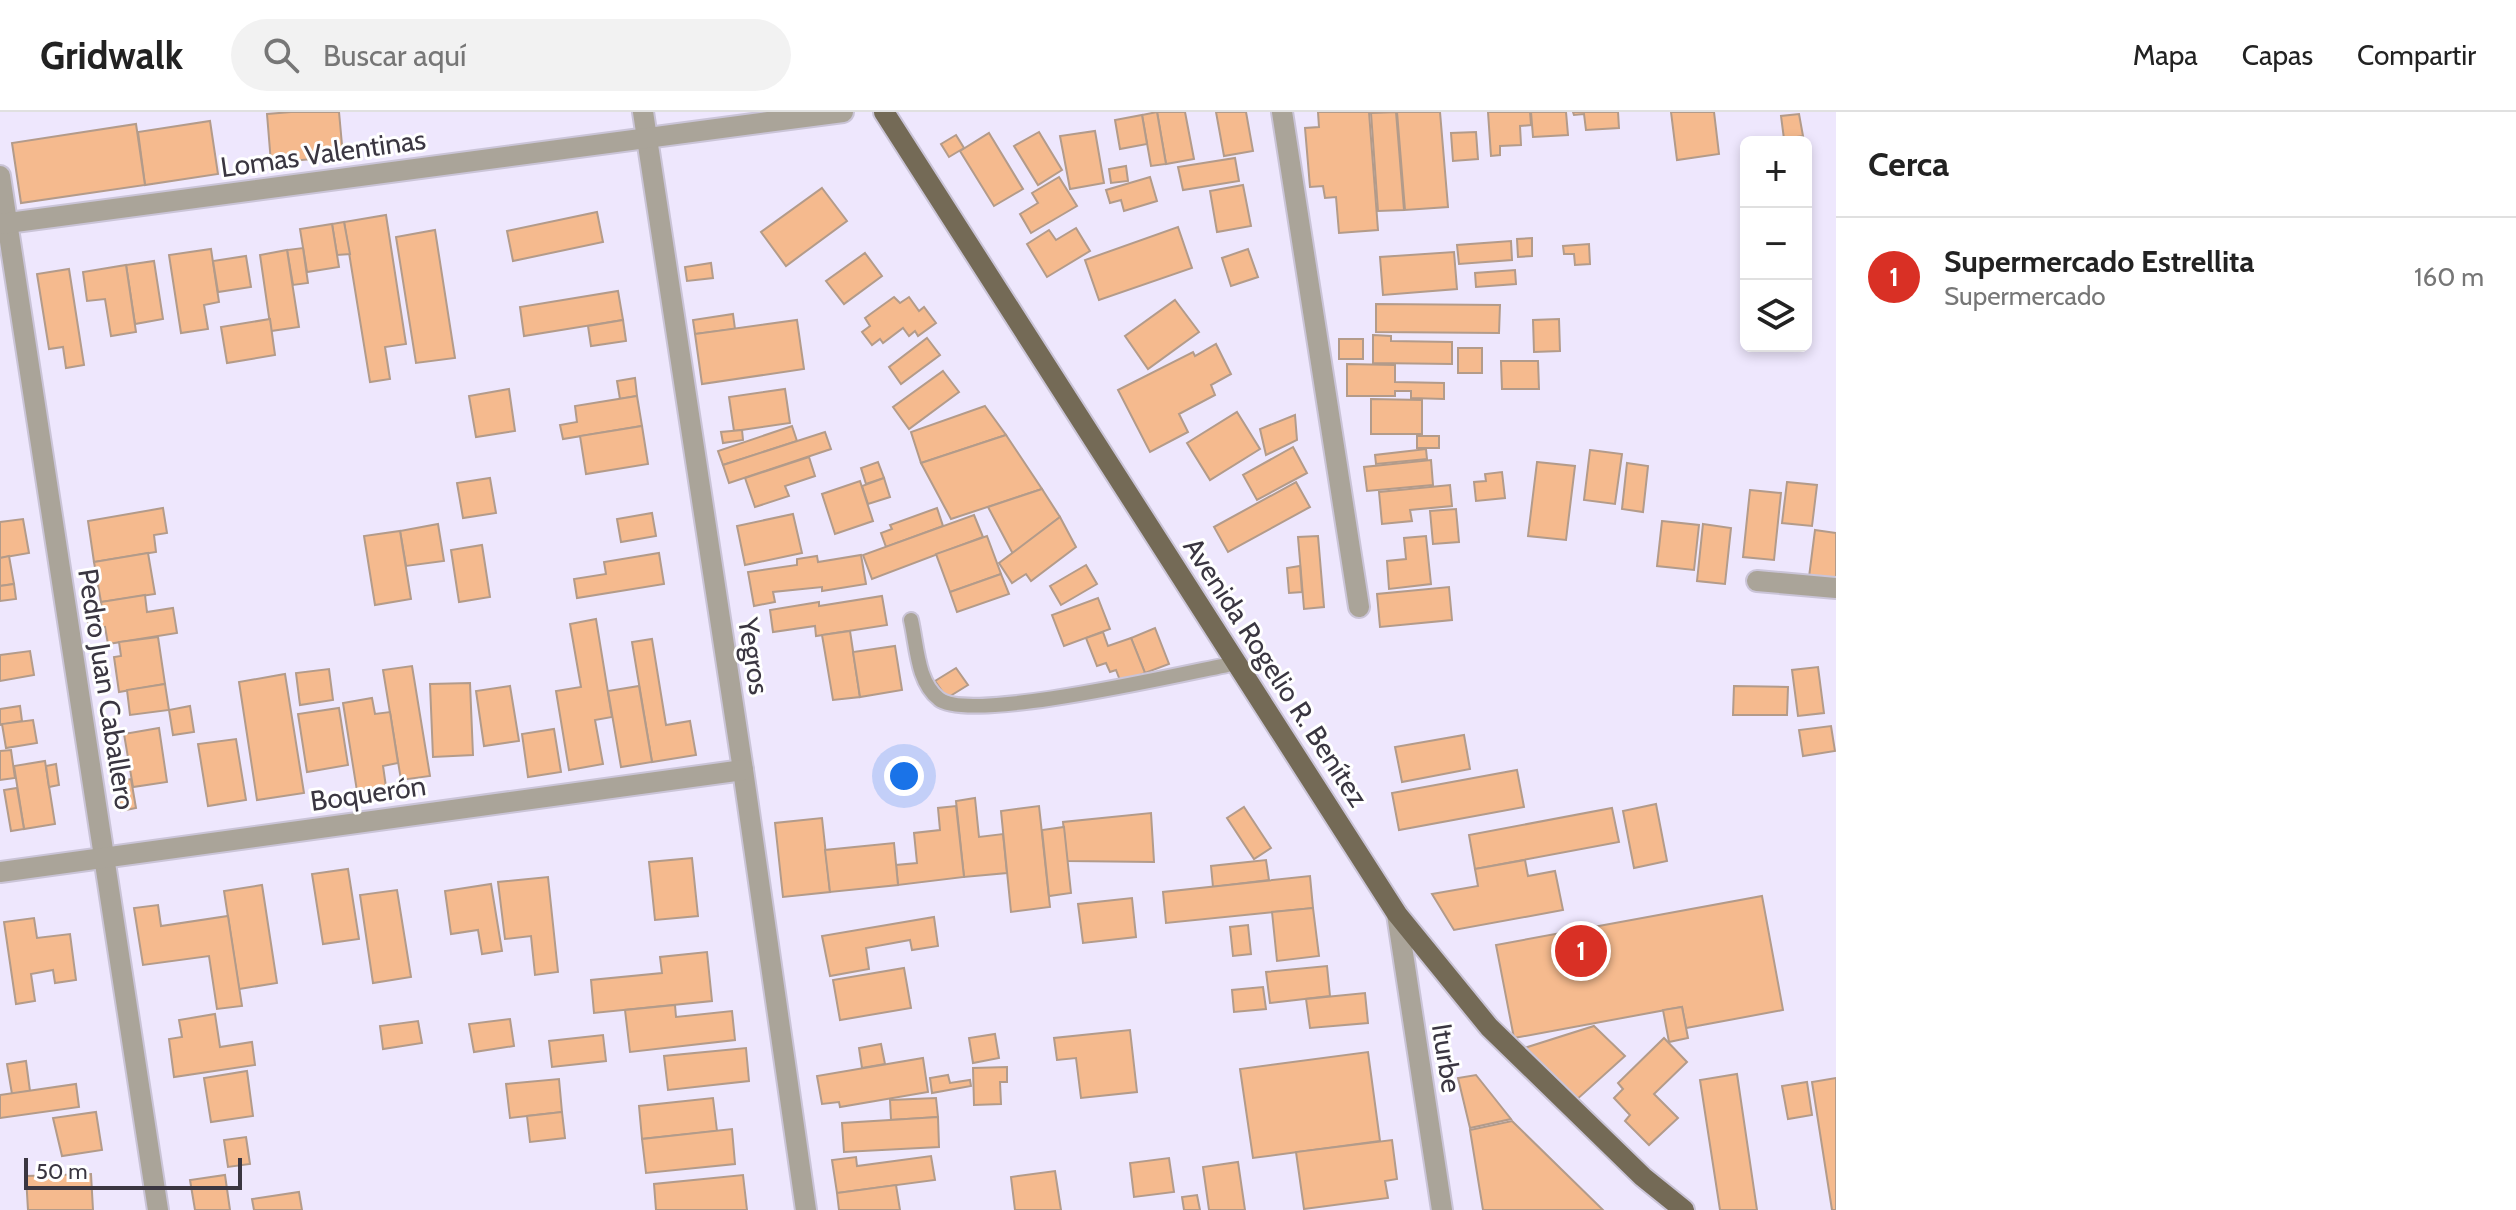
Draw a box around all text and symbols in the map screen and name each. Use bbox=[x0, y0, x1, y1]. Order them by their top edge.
search box bbox=[231, 19, 791, 91]
text: Gridwalk bbox=[40, 32, 183, 79]
icon: search bbox=[259, 33, 303, 77]
text: Buscar aquí bbox=[323, 37, 466, 74]
text: Mapa bbox=[2133, 38, 2198, 72]
text: Capas bbox=[2242, 38, 2313, 72]
text: Compartir bbox=[2357, 38, 2476, 72]
street label: Lomas Valentinas bbox=[218, 122, 428, 184]
map controls bbox=[1740, 136, 1812, 352]
button: + bbox=[1740, 136, 1812, 208]
text: Cerca bbox=[1868, 143, 1949, 185]
button: − bbox=[1740, 208, 1812, 280]
text: Supermercado Estrellita bbox=[1944, 243, 2254, 280]
text: 1 bbox=[1889, 261, 1899, 293]
text: 160 m bbox=[2414, 261, 2484, 293]
button: layers bbox=[1740, 280, 1812, 352]
text: Supermercado bbox=[1944, 280, 2106, 312]
street label: Avenida Rogelio R. Benítez bbox=[1176, 531, 1376, 813]
street label: Pedro Juan Caballero bbox=[71, 566, 143, 812]
street label: Yegros bbox=[731, 614, 777, 697]
your location bbox=[884, 756, 924, 796]
street label: Boquerón bbox=[308, 768, 428, 818]
pin: 1 bbox=[1555, 921, 1607, 981]
street label: Iturbe bbox=[1425, 1021, 1469, 1095]
scale bar bbox=[24, 1154, 242, 1190]
text: 50 m bbox=[36, 1158, 88, 1185]

